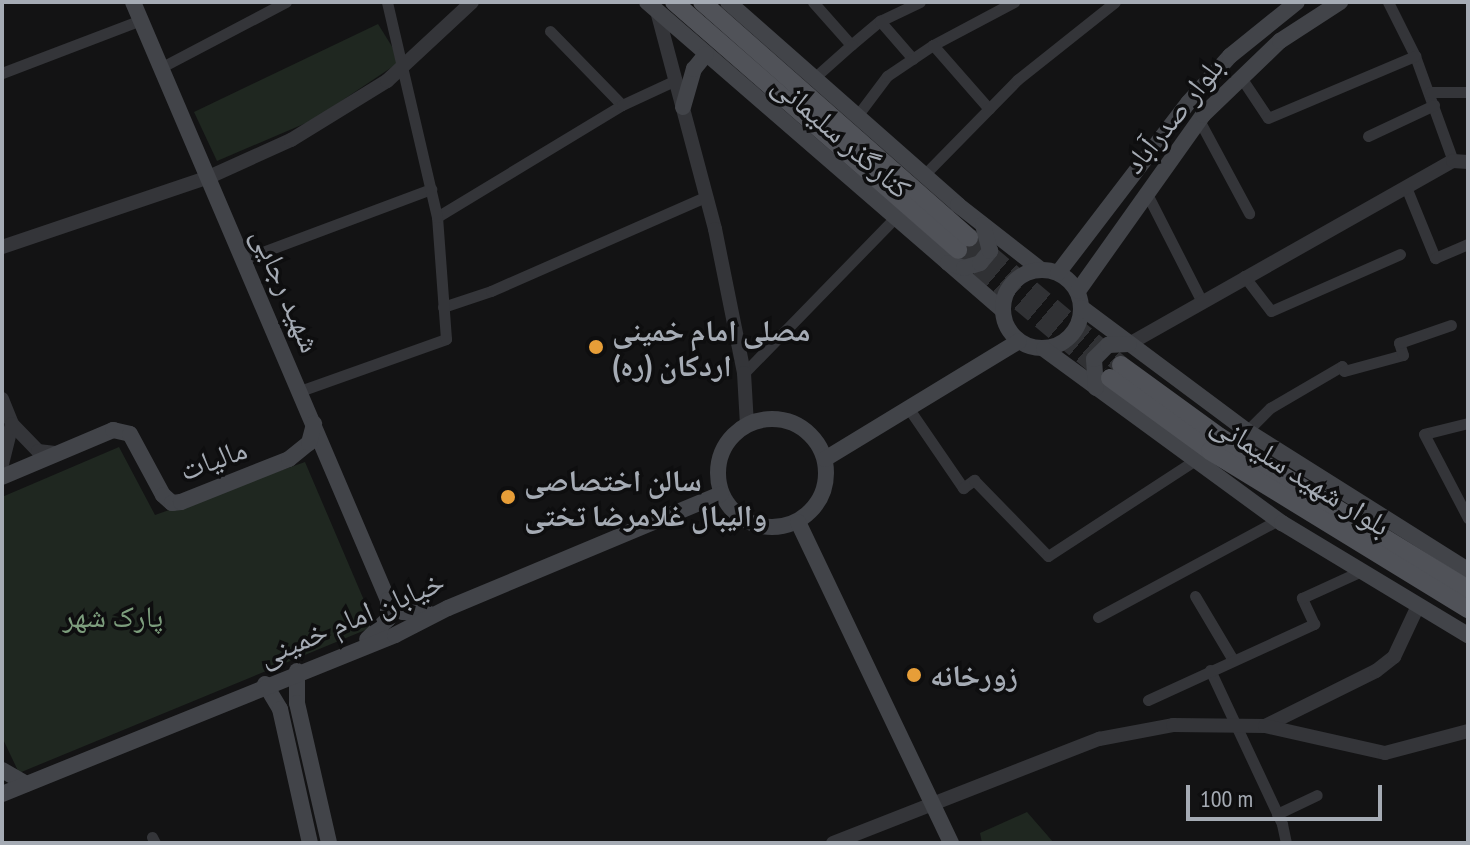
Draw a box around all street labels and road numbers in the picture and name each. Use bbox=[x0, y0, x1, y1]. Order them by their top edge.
street label: بلوار صدرآباد bbox=[1115, 49, 1231, 181]
street label: کنارگذر سلیمانی bbox=[765, 66, 919, 206]
street label: شهید رجایی bbox=[245, 222, 329, 358]
street label: بلوار شهید سلیمانی bbox=[1205, 405, 1397, 543]
street label: مالیات bbox=[174, 430, 252, 488]
street label: خیابان امام خمینی bbox=[253, 563, 449, 673]

